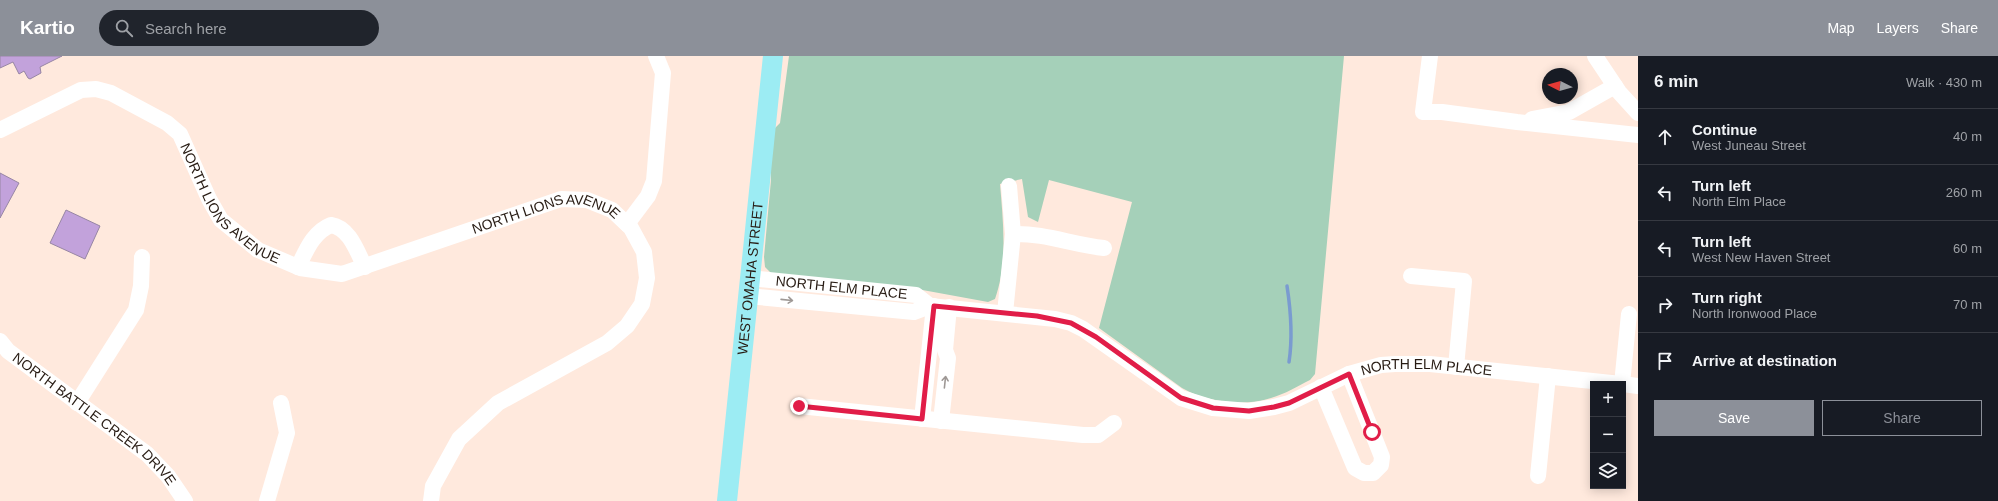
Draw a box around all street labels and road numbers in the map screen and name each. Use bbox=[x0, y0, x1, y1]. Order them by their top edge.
street label: NORTH LIONS AVENUE bbox=[177, 141, 282, 266]
street label: NORTH LIONS AVENUE bbox=[470, 191, 624, 237]
street label: WEST OMAHA STREET bbox=[734, 200, 766, 356]
street label: NORTH ELM PLACE bbox=[775, 273, 908, 302]
street label: NORTH BATTLE CREEK DRIVE bbox=[10, 349, 180, 488]
street label: NORTH ELM PLACE bbox=[1359, 356, 1493, 378]

